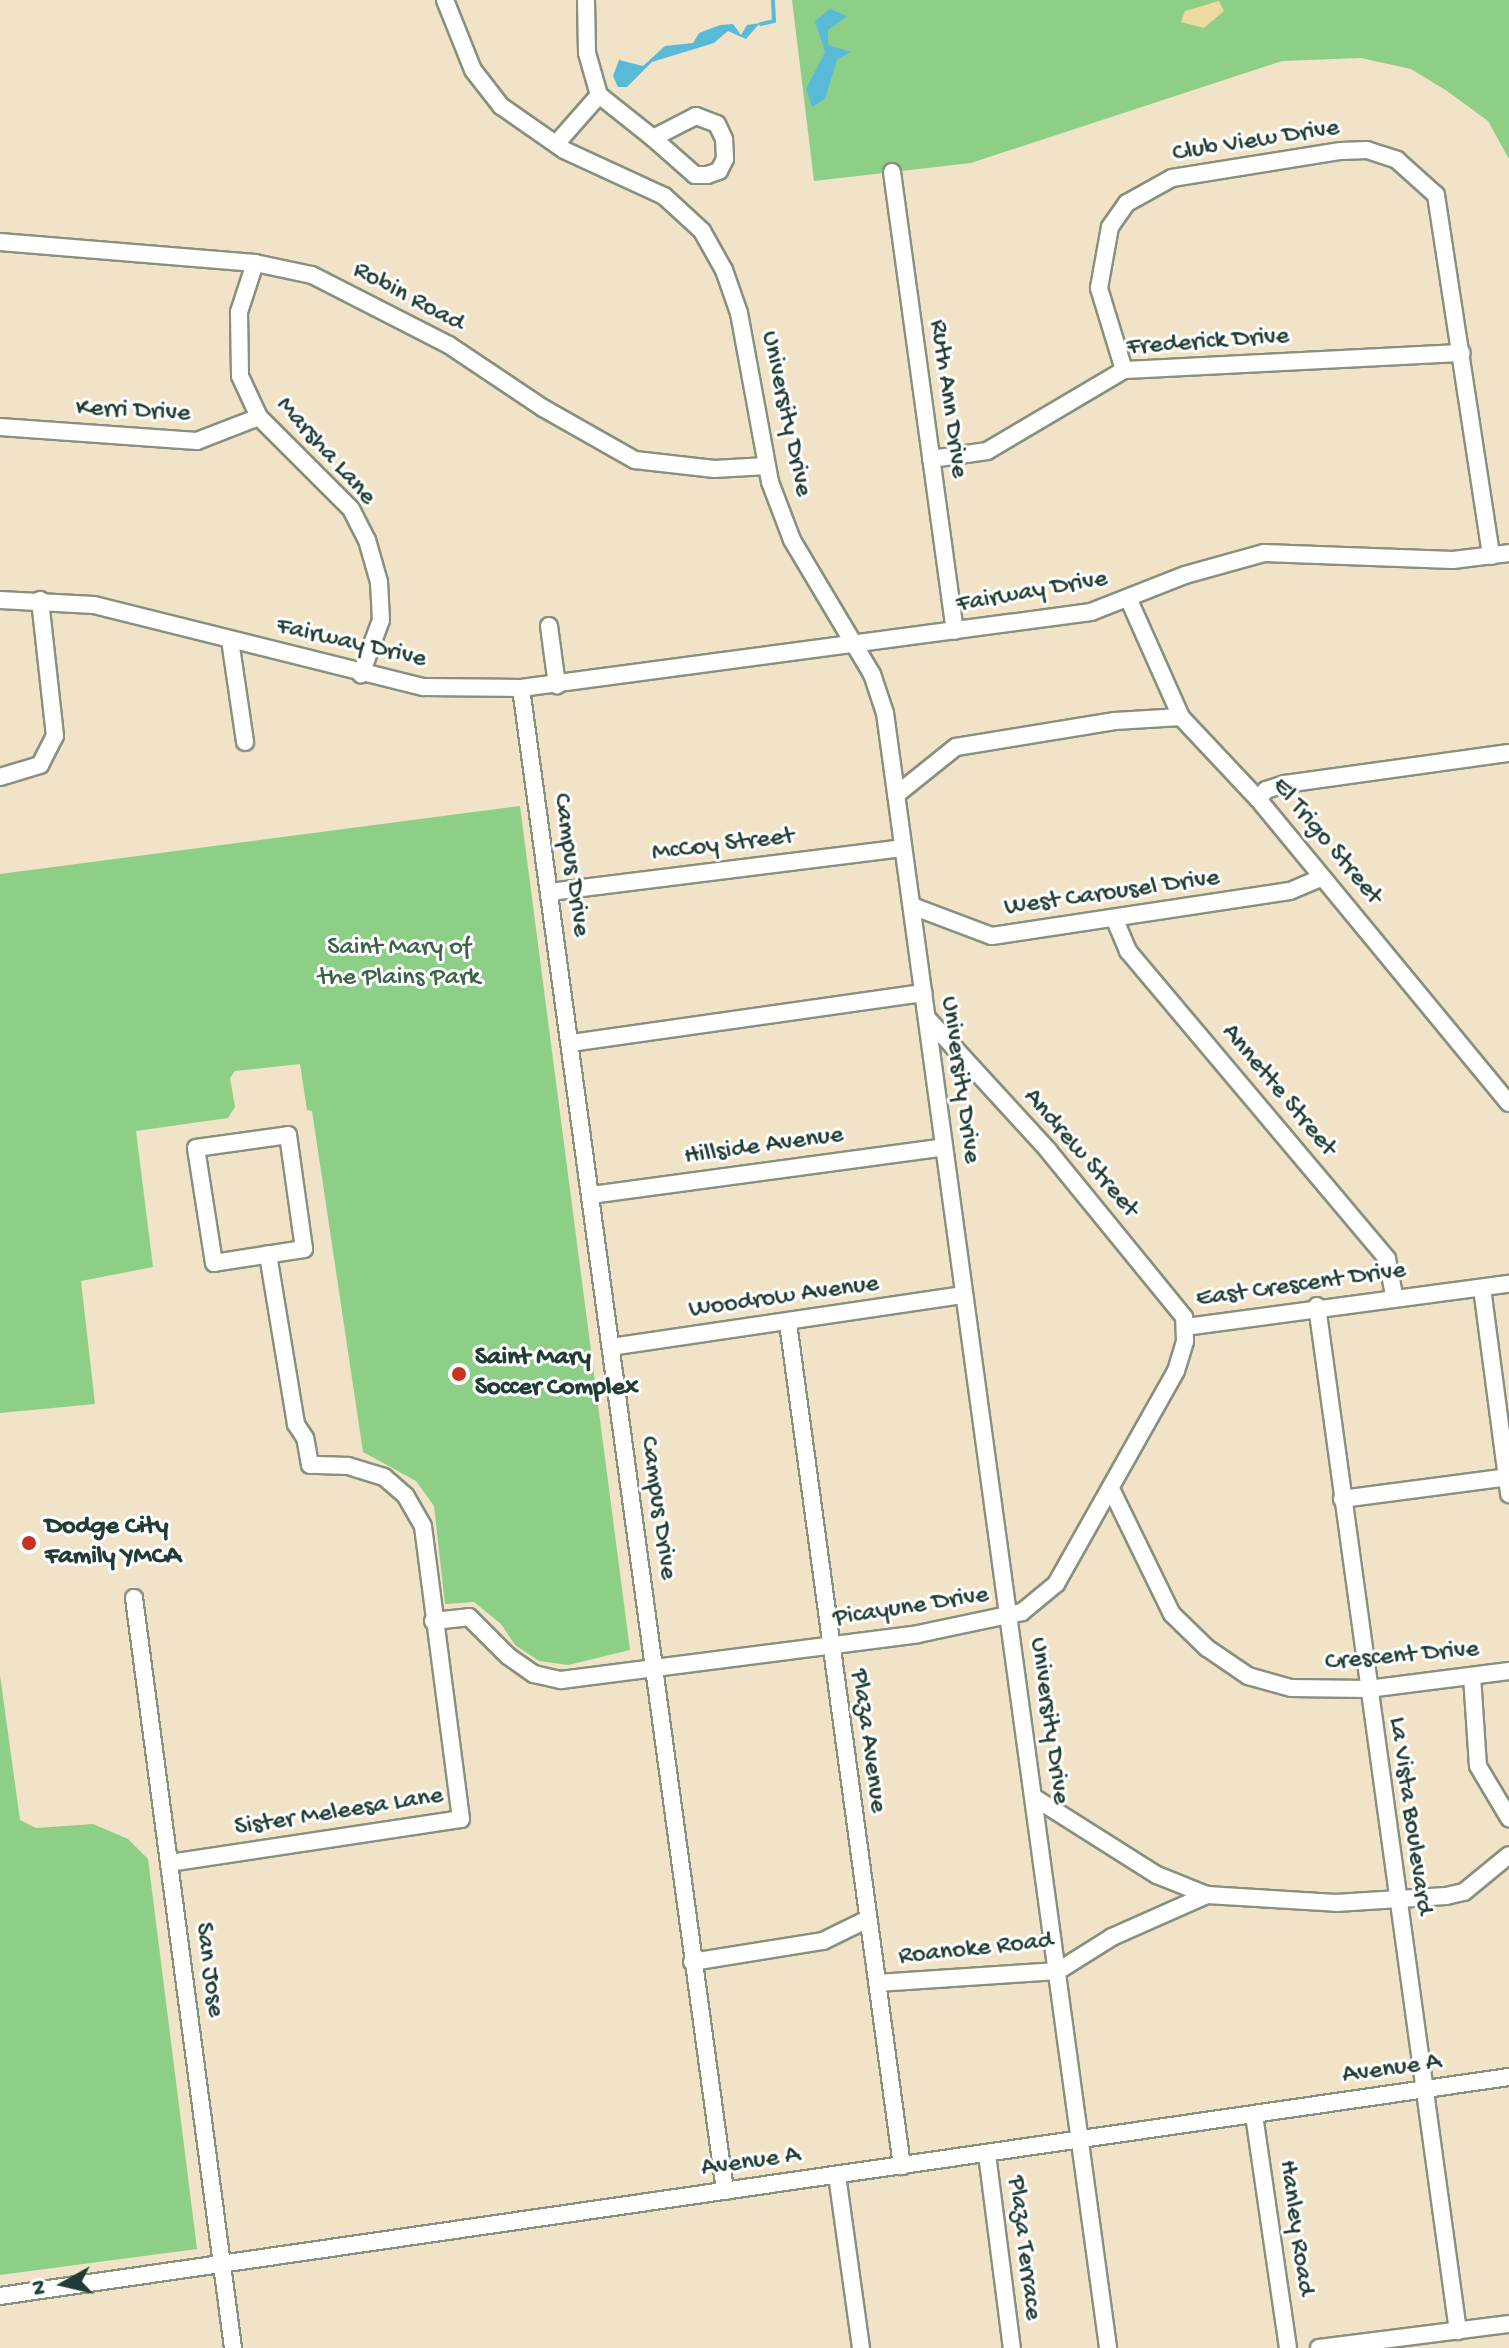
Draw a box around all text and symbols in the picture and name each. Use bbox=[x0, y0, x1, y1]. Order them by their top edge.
street label: Club View Drive bbox=[1170, 113, 1342, 171]
street label: Robin Road bbox=[347, 256, 469, 340]
street label: Ruth Ann Drive bbox=[920, 318, 974, 480]
street label: Frederick Drive bbox=[1126, 322, 1290, 364]
street label: University Drive bbox=[752, 328, 818, 500]
street label: Marsha Lane bbox=[268, 391, 382, 513]
street label: Kerri Drive bbox=[75, 393, 191, 431]
street label: Fairway Drive bbox=[954, 564, 1110, 622]
street label: Fairway Drive bbox=[273, 612, 429, 676]
street label: El Trigo Street bbox=[1264, 772, 1388, 912]
street label: Campus Drive bbox=[545, 791, 595, 939]
street label: McCoy Street bbox=[650, 822, 796, 870]
street label: West Carousel Drive bbox=[1002, 863, 1222, 925]
park label: Saint Mary of the Plains Park bbox=[318, 933, 480, 994]
street label: University Drive bbox=[932, 994, 986, 1166]
street label: Annette Street bbox=[1213, 1018, 1343, 1164]
street label: Andrew Street bbox=[1015, 1083, 1145, 1225]
street label: Hillside Avenue bbox=[683, 1120, 845, 1174]
street label: East Crescent Drive bbox=[1194, 1256, 1408, 1316]
street label: Woodrow Avenue bbox=[687, 1269, 881, 1327]
place label: Saint Mary Soccer Complex bbox=[475, 1343, 639, 1404]
marker: Saint Mary Soccer Complex bbox=[450, 1365, 468, 1383]
street label: Campus Drive bbox=[632, 1434, 682, 1582]
place label: Dodge City Family YMCA bbox=[45, 1512, 181, 1574]
marker: Dodge City Family YMCA bbox=[20, 1534, 38, 1552]
street label: Picayune Drive bbox=[831, 1580, 991, 1636]
street label: University Drive bbox=[1021, 1635, 1075, 1807]
street label: Crescent Drive bbox=[1324, 1635, 1480, 1679]
street label: Plaza Avenue bbox=[841, 1667, 893, 1815]
street label: La Vista Boulevard bbox=[1380, 1715, 1438, 1917]
street label: Sister Meleesa Lane bbox=[233, 1781, 445, 1845]
street label: San Jose bbox=[186, 1921, 230, 2019]
street label: Roanoke Road bbox=[897, 1926, 1055, 1974]
street label: Avenue A bbox=[1340, 2048, 1444, 2092]
street label: Avenue A bbox=[699, 2141, 803, 2185]
street label: Hanley Road bbox=[1270, 2158, 1320, 2298]
street label: Plaza Terrace bbox=[999, 2174, 1047, 2322]
north arrow bbox=[24, 2244, 104, 2324]
text: N bbox=[26, 2278, 54, 2296]

